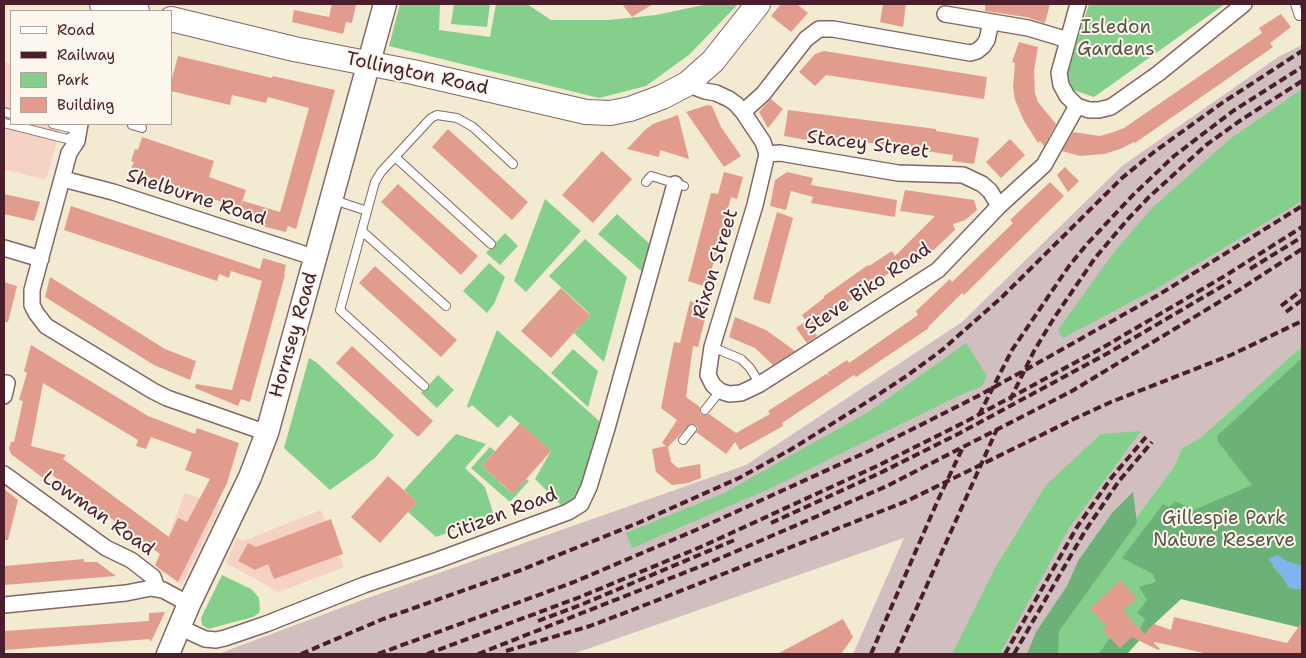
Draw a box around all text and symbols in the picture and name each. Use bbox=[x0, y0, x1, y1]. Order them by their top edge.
legend bbox=[10, 10, 172, 125]
park label: Isledon Gardens bbox=[1077, 17, 1155, 61]
text: Road bbox=[57, 20, 95, 40]
text: Railway bbox=[57, 45, 115, 65]
street label: Tollington Road bbox=[344, 48, 490, 100]
text: Park bbox=[57, 70, 89, 90]
text: Building bbox=[57, 95, 114, 115]
street label: Stacey Street bbox=[806, 126, 930, 164]
street label: Shelburne Road bbox=[123, 165, 269, 231]
street label: Rixon Street bbox=[689, 206, 743, 322]
street label: Steve Biko Road bbox=[800, 238, 936, 340]
street label: Hornsey Road bbox=[265, 270, 323, 400]
street label: Lowman Road bbox=[37, 467, 159, 561]
street label: Citizen Road bbox=[443, 483, 561, 547]
park label: Gillespie Park Nature Reserve bbox=[1153, 508, 1295, 552]

